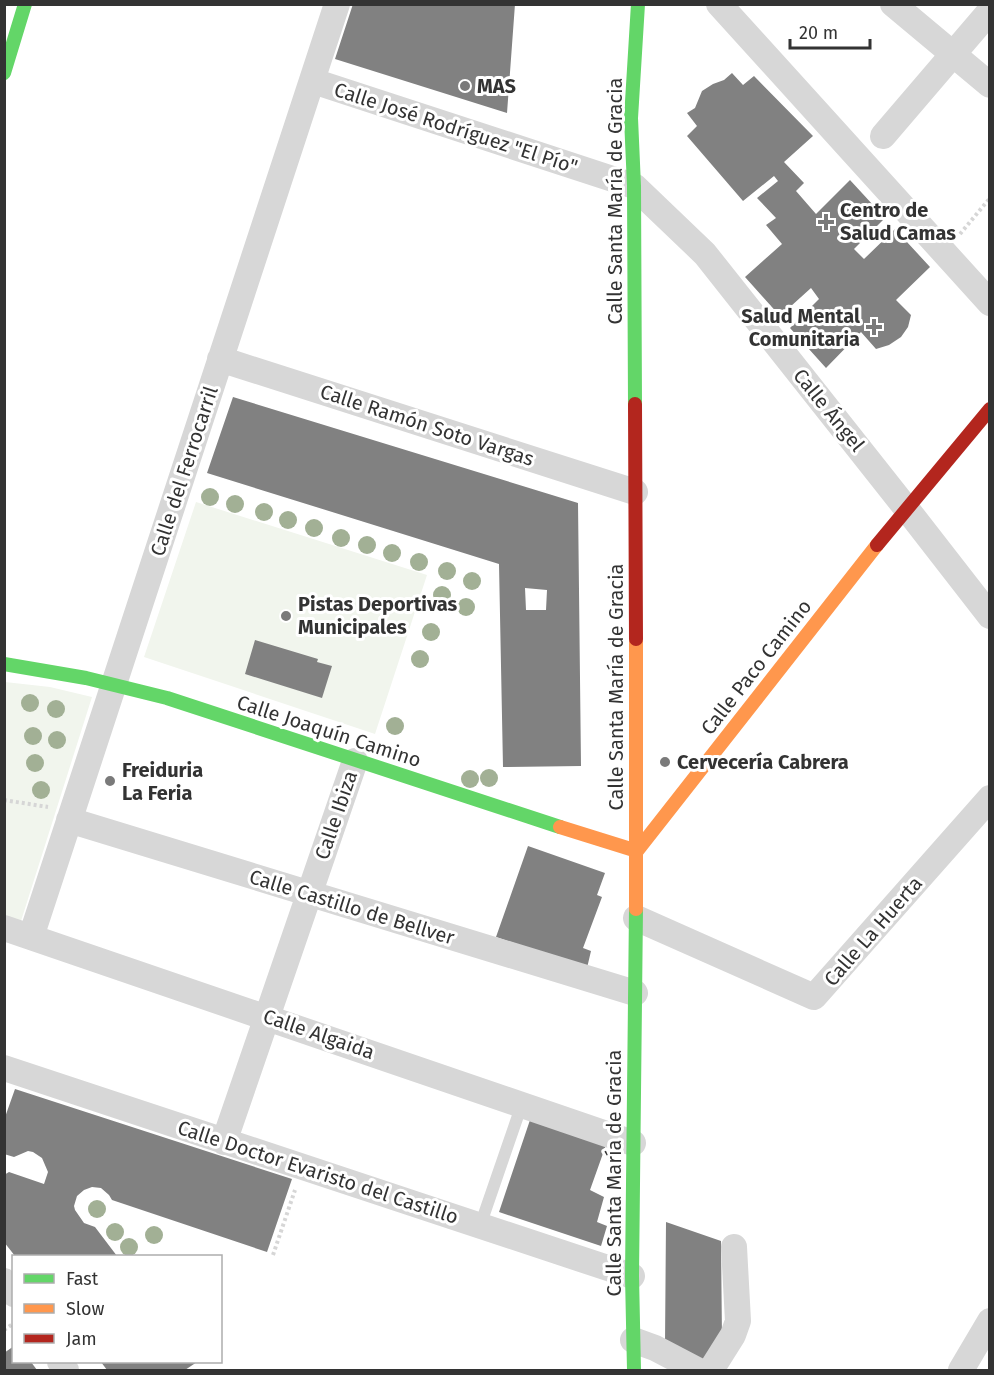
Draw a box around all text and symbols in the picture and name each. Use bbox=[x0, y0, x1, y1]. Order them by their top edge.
scale bar bbox=[790, 12, 870, 50]
text: 20 m bbox=[799, 22, 838, 44]
place label: MAS bbox=[477, 74, 516, 98]
street label: Calle José Rodríguez "El Pío" bbox=[331, 77, 581, 179]
street label: Calle Santa María de Gracia bbox=[603, 78, 627, 325]
marker: MAS bbox=[458, 79, 472, 93]
place label: Centro de Salud Camas bbox=[840, 198, 956, 245]
marker: Centro de Salud Camas bbox=[817, 213, 835, 231]
place label: Salud Mental Comunitaria bbox=[741, 304, 860, 351]
marker: Salud Mental Comunitaria bbox=[865, 318, 883, 336]
street label: Calle Ángel bbox=[788, 364, 870, 456]
street label: Calle Ramón Soto Vargas bbox=[317, 379, 537, 471]
street label: Calle del Ferrocarril bbox=[145, 383, 223, 559]
street label: Calle Santa María de Gracia bbox=[604, 564, 628, 811]
place label: Pistas Deportivas Municipales bbox=[298, 592, 458, 639]
street label: Calle Paco Camino bbox=[696, 595, 816, 739]
marker: Pistas Deportivas Municipales bbox=[279, 609, 293, 623]
street label: Calle Joaquín Camino bbox=[234, 690, 424, 772]
place label: Cervecería Cabrera bbox=[677, 750, 849, 774]
marker: Cervecería Cabrera bbox=[658, 755, 672, 769]
place label: Freiduria La Feria bbox=[122, 758, 203, 805]
street label: Calle Ibiza bbox=[310, 767, 362, 863]
marker: Freiduria La Feria bbox=[103, 774, 117, 788]
street label: Calle Castillo de Bellver bbox=[247, 864, 458, 950]
street label: Calle La Huerta bbox=[819, 871, 927, 991]
street label: Calle Algaida bbox=[260, 1004, 378, 1064]
street label: Calle Santa María de Gracia bbox=[602, 1050, 626, 1297]
street label: Calle Doctor Evaristo del Castillo bbox=[175, 1115, 461, 1229]
legend bbox=[12, 1255, 222, 1363]
text: Fast bbox=[66, 1268, 99, 1290]
text: Slow bbox=[66, 1298, 105, 1320]
text: Jam bbox=[66, 1328, 97, 1350]

